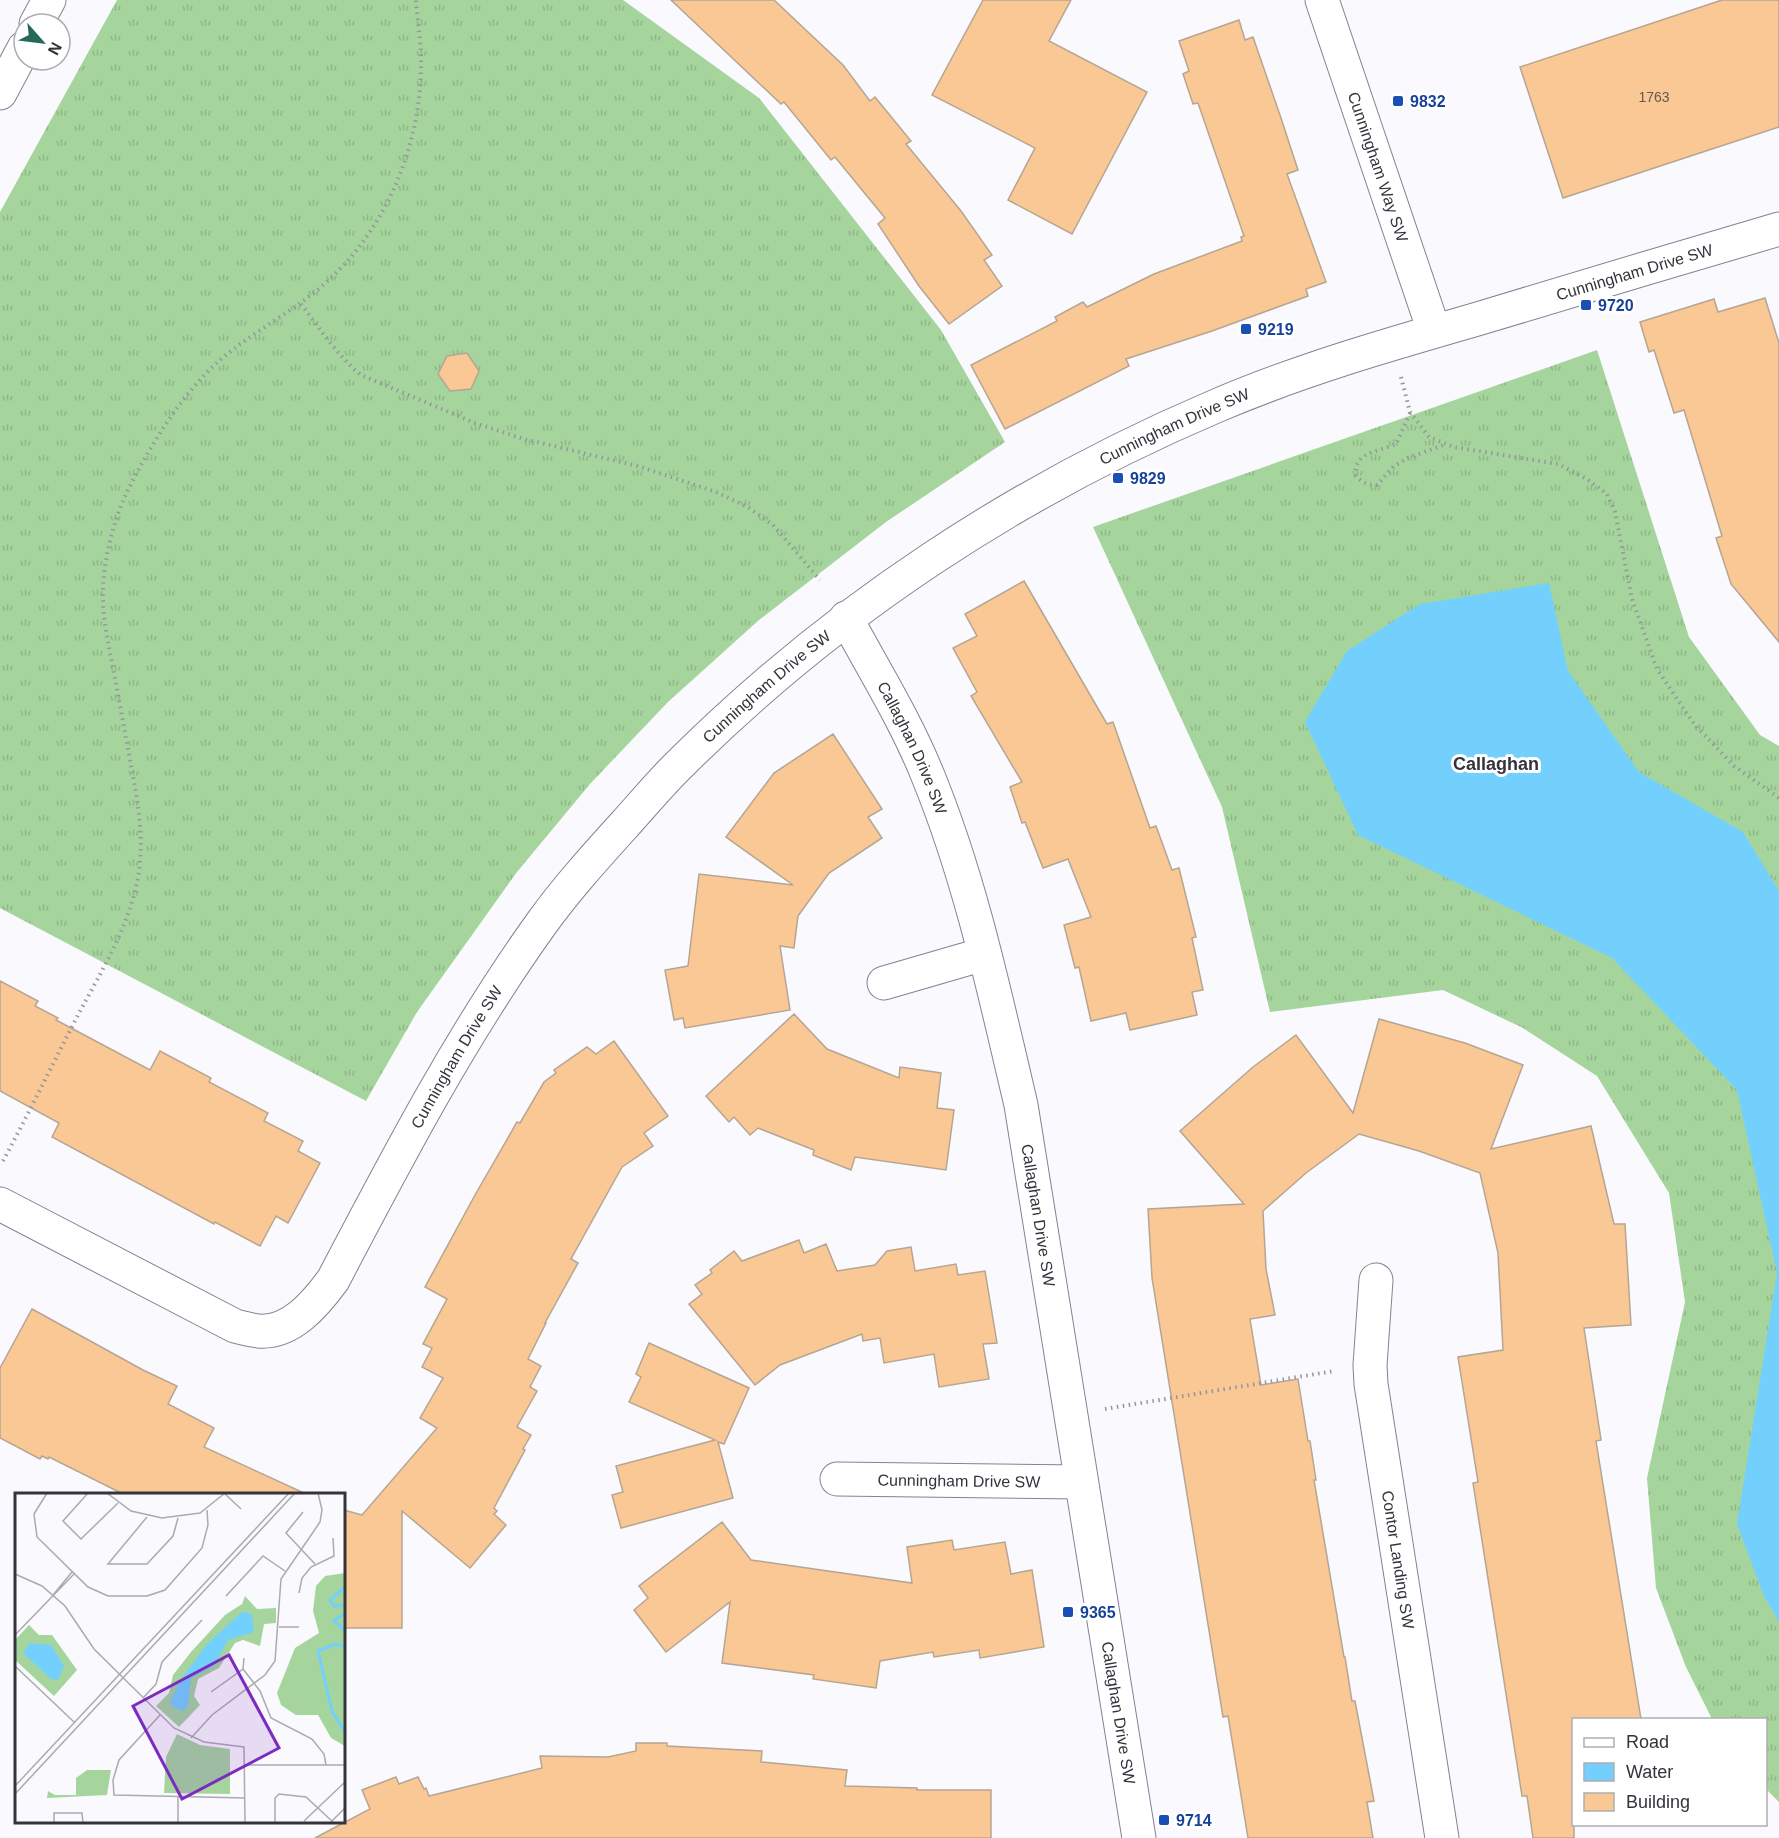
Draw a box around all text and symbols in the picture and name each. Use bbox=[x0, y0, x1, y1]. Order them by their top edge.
north arrow bbox=[12, 12, 72, 72]
text: N bbox=[45, 40, 65, 58]
house number: 1763 bbox=[1638, 89, 1670, 105]
street label: Cunningham Way SW bbox=[1345, 90, 1411, 245]
place label: 9832 bbox=[1410, 93, 1446, 110]
marker: 9832 bbox=[1391, 94, 1405, 108]
street label: Cunningham Drive SW bbox=[1554, 241, 1716, 304]
place label: 9720 bbox=[1598, 297, 1634, 314]
marker: 9720 bbox=[1579, 298, 1593, 312]
place label: 9219 bbox=[1258, 321, 1294, 338]
marker: 9219 bbox=[1239, 322, 1253, 336]
street label: Cunningham Drive SW bbox=[1097, 385, 1253, 468]
place label: 9829 bbox=[1130, 470, 1166, 487]
marker: 9829 bbox=[1111, 471, 1125, 485]
street label: Cunningham Drive SW bbox=[699, 627, 834, 746]
street label: Callaghan Drive SW bbox=[874, 679, 950, 817]
district label: Callaghan bbox=[1453, 754, 1539, 774]
street label: Cunningham Drive SW bbox=[408, 982, 506, 1131]
street label: Callaghan Drive SW bbox=[1018, 1143, 1058, 1289]
street label: Cunningham Drive SW bbox=[877, 1471, 1041, 1491]
street label: Contor Landing SW bbox=[1379, 1489, 1417, 1631]
inset map bbox=[15, 1493, 345, 1823]
place label: 9365 bbox=[1080, 1604, 1116, 1621]
marker: 9365 bbox=[1061, 1605, 1075, 1619]
street label: Callaghan Drive SW bbox=[1098, 1640, 1138, 1786]
legend bbox=[1572, 1718, 1767, 1826]
text: Road bbox=[1626, 1732, 1669, 1752]
text: Water bbox=[1626, 1762, 1673, 1782]
text: Building bbox=[1626, 1792, 1690, 1812]
place label: 9714 bbox=[1176, 1812, 1212, 1829]
marker: 9714 bbox=[1157, 1813, 1171, 1827]

